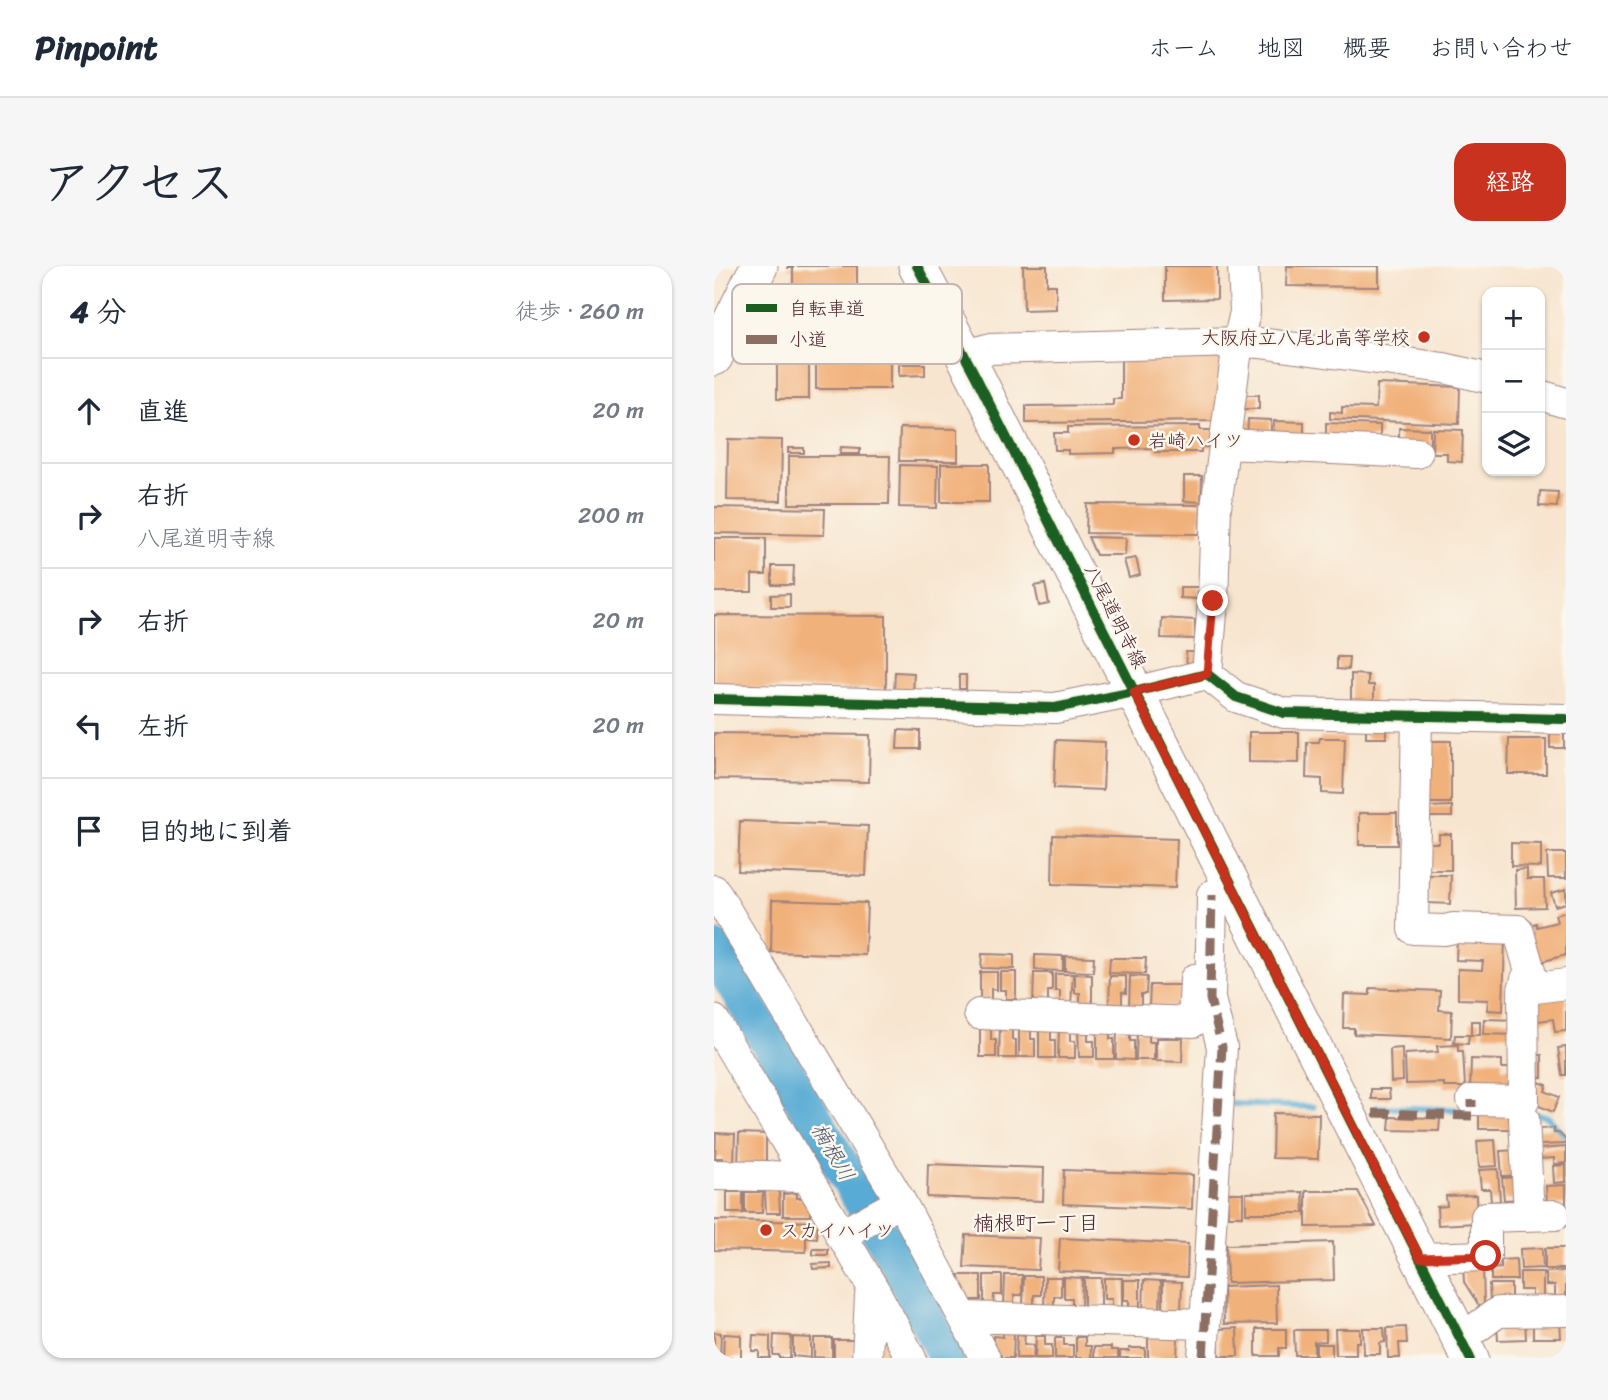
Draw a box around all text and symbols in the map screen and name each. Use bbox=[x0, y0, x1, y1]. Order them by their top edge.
text: Pinpoint bbox=[35, 19, 158, 77]
text: ホーム bbox=[1148, 27, 1219, 69]
text: 地図 bbox=[1257, 27, 1305, 69]
text: 概要 bbox=[1343, 27, 1391, 69]
text: お問い合わせ bbox=[1429, 27, 1573, 69]
text: アクセス bbox=[42, 139, 235, 226]
button: 経路 bbox=[1454, 143, 1566, 221]
legend bbox=[732, 284, 962, 364]
text: 4 分 bbox=[70, 285, 127, 339]
map controls bbox=[1482, 287, 1545, 476]
button: + bbox=[1482, 287, 1545, 350]
text: 徒歩 · 260 m bbox=[515, 291, 644, 332]
text: 自転車道 bbox=[789, 292, 865, 325]
place label: 大阪府立八尾北高等学校 bbox=[1201, 321, 1410, 354]
text: 小道 bbox=[789, 323, 827, 356]
marker: 大阪府立八尾北高等学校 bbox=[1416, 329, 1432, 345]
button: − bbox=[1482, 350, 1545, 413]
text: 直進 bbox=[137, 388, 189, 434]
text: 20 m bbox=[593, 390, 644, 431]
icon: ahead bbox=[70, 392, 108, 430]
button: layers bbox=[1482, 413, 1545, 476]
place label: 岩崎ハイツ bbox=[1148, 424, 1243, 457]
marker: 岩崎ハイツ bbox=[1126, 432, 1142, 448]
text: 右折 bbox=[137, 472, 189, 518]
text: 200 m bbox=[578, 495, 644, 536]
icon: right bbox=[70, 497, 108, 535]
text: 八尾道明寺線 bbox=[137, 518, 275, 559]
street label: 八尾道明寺線 bbox=[1075, 558, 1156, 675]
route end bbox=[1197, 585, 1228, 616]
text: 右折 bbox=[137, 598, 189, 644]
text: 20 m bbox=[593, 600, 644, 641]
icon: right bbox=[70, 602, 108, 640]
text: 左折 bbox=[137, 703, 189, 749]
text: 20 m bbox=[593, 705, 644, 746]
icon: left bbox=[70, 707, 108, 745]
text: 目的地に到着 bbox=[137, 808, 293, 854]
icon: arrive bbox=[70, 812, 108, 850]
water label: 楠根川 bbox=[801, 1115, 865, 1189]
district label: 楠根町一丁目 bbox=[973, 1204, 1099, 1242]
place label: スカイハイツ bbox=[780, 1214, 894, 1247]
marker: スカイハイツ bbox=[758, 1222, 774, 1238]
route start bbox=[1470, 1240, 1501, 1271]

